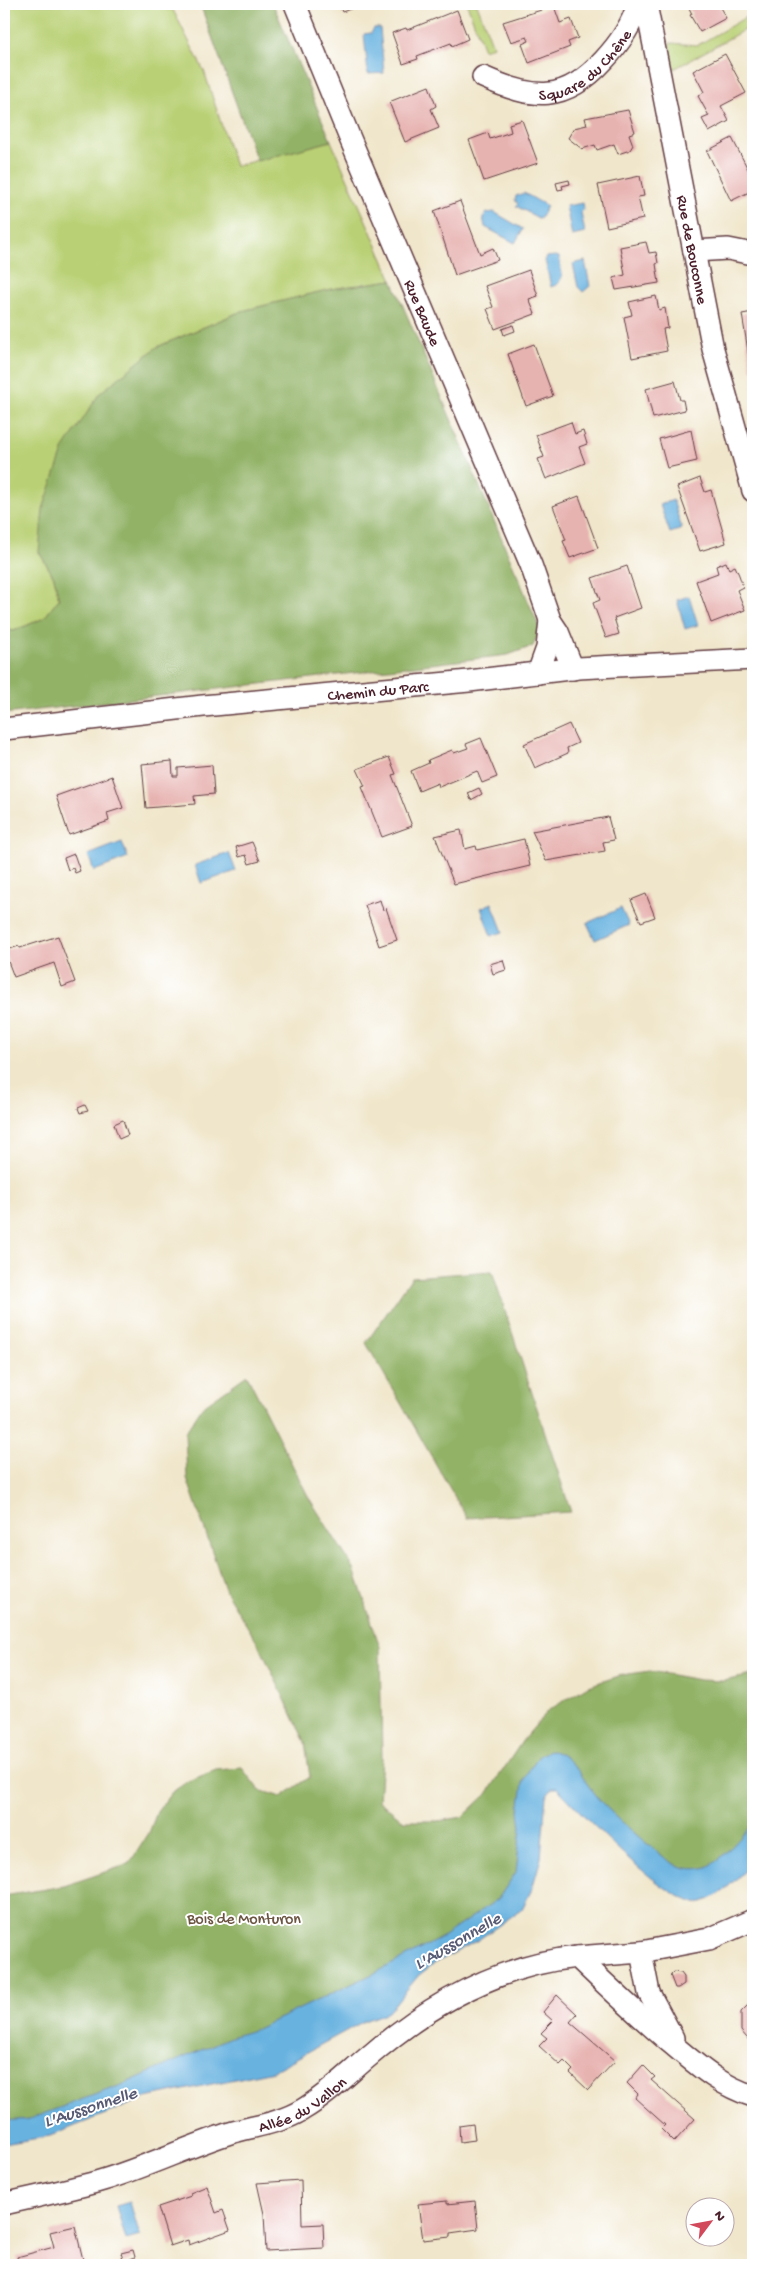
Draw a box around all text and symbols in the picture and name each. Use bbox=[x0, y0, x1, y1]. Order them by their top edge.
street label: Square du Chêne bbox=[539, 27, 638, 107]
street label: Rue de Bouconne bbox=[670, 194, 710, 307]
street label: Rue Baude bbox=[398, 278, 443, 350]
street label: Chemin du Parc bbox=[327, 679, 430, 707]
water label: L'Aussonnelle bbox=[411, 1909, 506, 1975]
park label: Bois de Monturon bbox=[186, 1911, 301, 1930]
street label: Allée du Vallon bbox=[257, 2074, 352, 2139]
water label: L'Aussonnelle bbox=[42, 2083, 141, 2133]
north arrow bbox=[684, 2196, 734, 2246]
text: N bbox=[709, 2208, 729, 2225]

